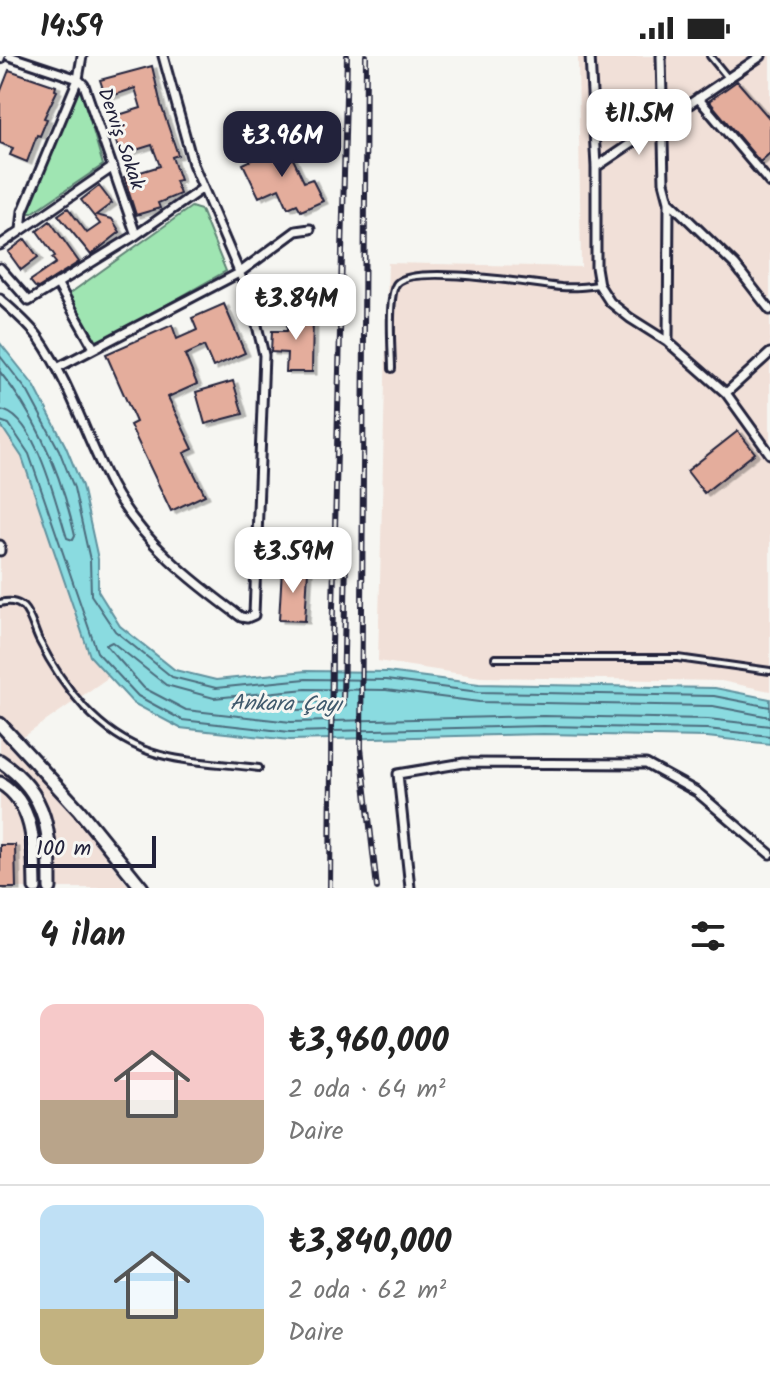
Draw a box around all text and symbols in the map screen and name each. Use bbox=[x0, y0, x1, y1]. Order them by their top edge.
text: 14:59 bbox=[40, 4, 103, 52]
street label: Derviş Sokak bbox=[88, 84, 153, 195]
pin: ₺11.5M bbox=[574, 89, 704, 157]
text: ₺11.5M bbox=[604, 94, 674, 136]
pin: ₺3.96M bbox=[217, 111, 347, 179]
text: ₺3.96M bbox=[241, 116, 323, 158]
pin: ₺3.84M bbox=[231, 274, 361, 342]
text: ₺3.84M bbox=[254, 279, 338, 321]
pin: ₺3.59M bbox=[228, 527, 358, 595]
text: ₺3.59M bbox=[253, 532, 333, 574]
water label: Ankara Çayı bbox=[230, 687, 344, 724]
scale bar bbox=[24, 832, 156, 868]
text: 100 m bbox=[36, 832, 91, 867]
text: 4 ilan bbox=[40, 909, 126, 963]
icon: filters bbox=[686, 914, 730, 958]
text: ₺3,960,000 bbox=[288, 1015, 449, 1069]
icon: home bbox=[104, 1036, 200, 1132]
text: 2 oda · 64 m² bbox=[288, 1069, 445, 1111]
text: Daire bbox=[288, 1111, 343, 1153]
text: ₺3,840,000 bbox=[288, 1216, 452, 1270]
icon: home bbox=[104, 1237, 200, 1333]
text: 2 oda · 62 m² bbox=[288, 1270, 446, 1312]
text: Daire bbox=[288, 1312, 343, 1354]

